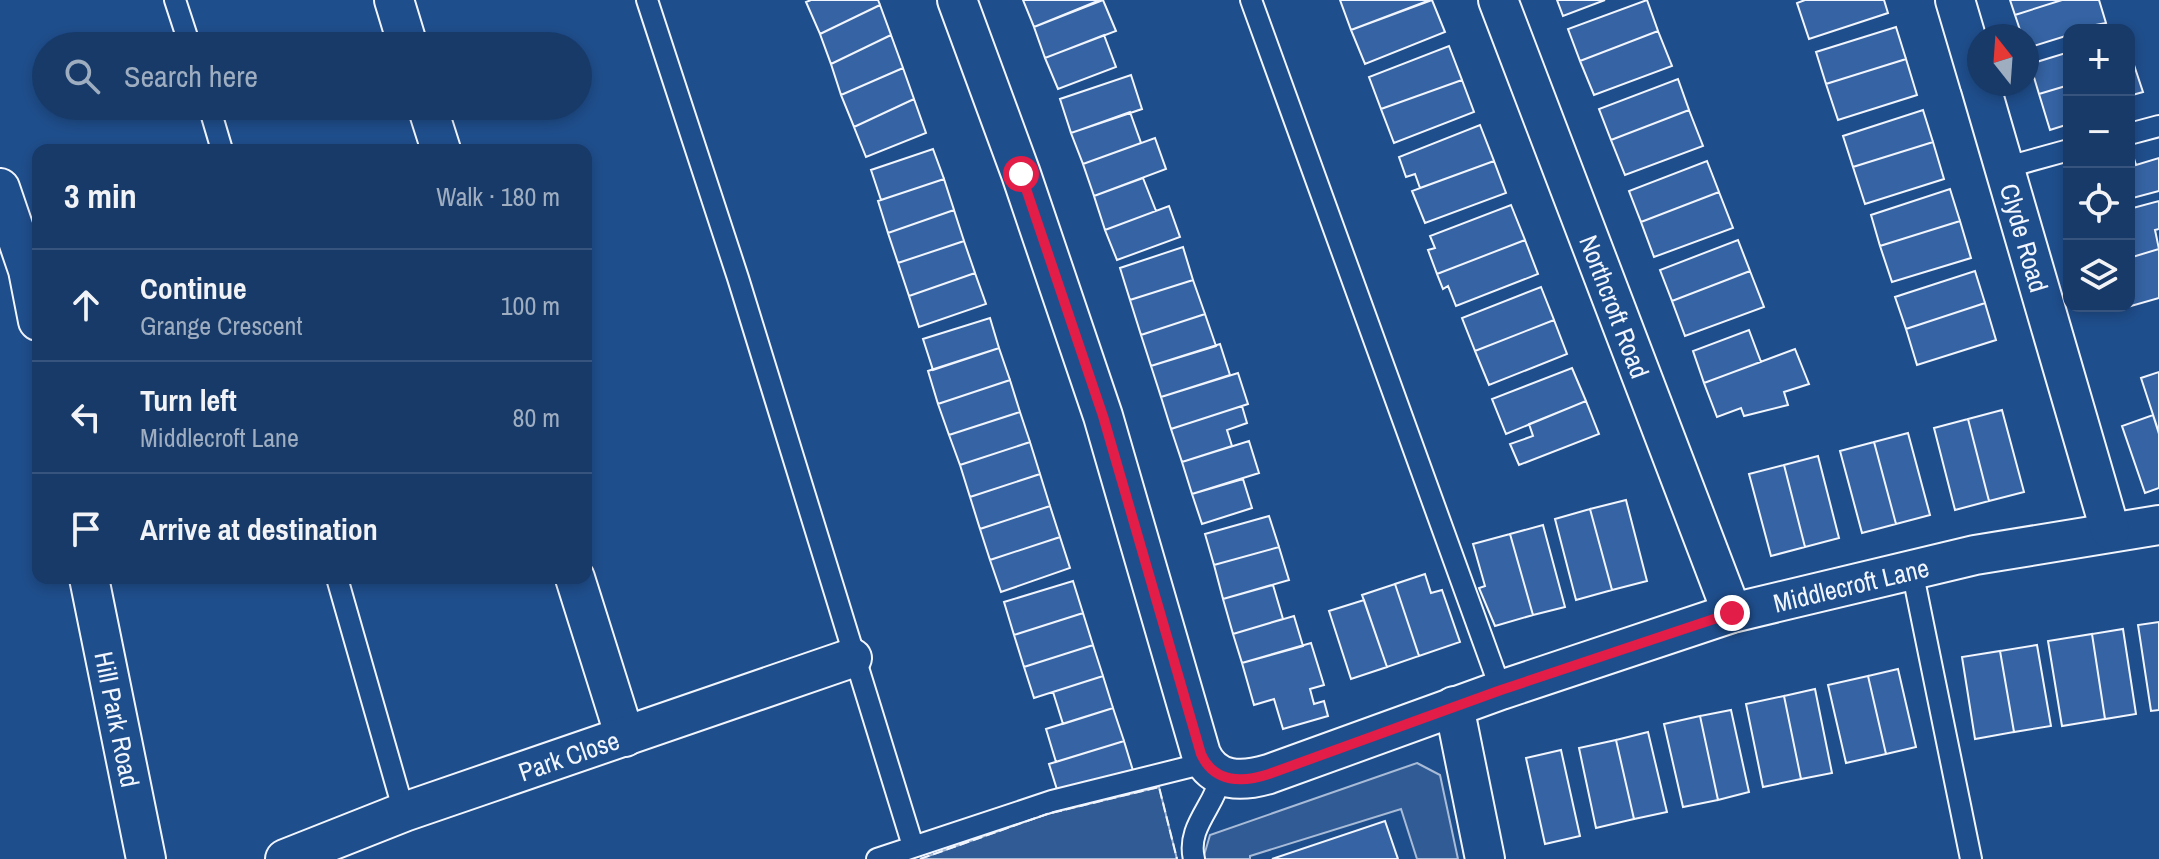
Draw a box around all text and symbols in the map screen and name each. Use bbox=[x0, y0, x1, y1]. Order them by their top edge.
north arrow bbox=[1967, 24, 2039, 96]
map controls bbox=[2063, 24, 2135, 312]
button: + bbox=[2063, 24, 2135, 96]
search box bbox=[32, 32, 592, 120]
icon: search bbox=[60, 54, 104, 98]
text: Search here bbox=[124, 56, 258, 96]
button: − bbox=[2063, 96, 2135, 168]
route start bbox=[1003, 156, 1039, 192]
button: locate bbox=[2063, 168, 2135, 240]
text: 3 min bbox=[64, 173, 137, 219]
text: Walk · 180 m bbox=[436, 179, 560, 214]
street label: Clyde Road bbox=[1992, 179, 2057, 296]
street label: Northcroft Road bbox=[1572, 230, 1658, 383]
button: layers bbox=[2063, 240, 2135, 312]
text: Continue bbox=[140, 268, 247, 308]
icon: ahead bbox=[64, 283, 108, 327]
text: 100 m bbox=[501, 288, 560, 323]
text: Grange Crescent bbox=[140, 308, 302, 343]
text: Turn left bbox=[140, 380, 237, 420]
icon: left bbox=[64, 395, 108, 439]
text: 80 m bbox=[513, 400, 560, 435]
text: Middlecroft Lane bbox=[140, 420, 299, 455]
icon: arrive bbox=[64, 507, 108, 551]
text: Arrive at destination bbox=[140, 509, 378, 549]
street label: Middlecroft Lane bbox=[1770, 549, 1932, 620]
route end bbox=[1714, 595, 1750, 631]
street label: Hill Park Road bbox=[87, 648, 148, 790]
street label: Park Close bbox=[514, 722, 624, 789]

